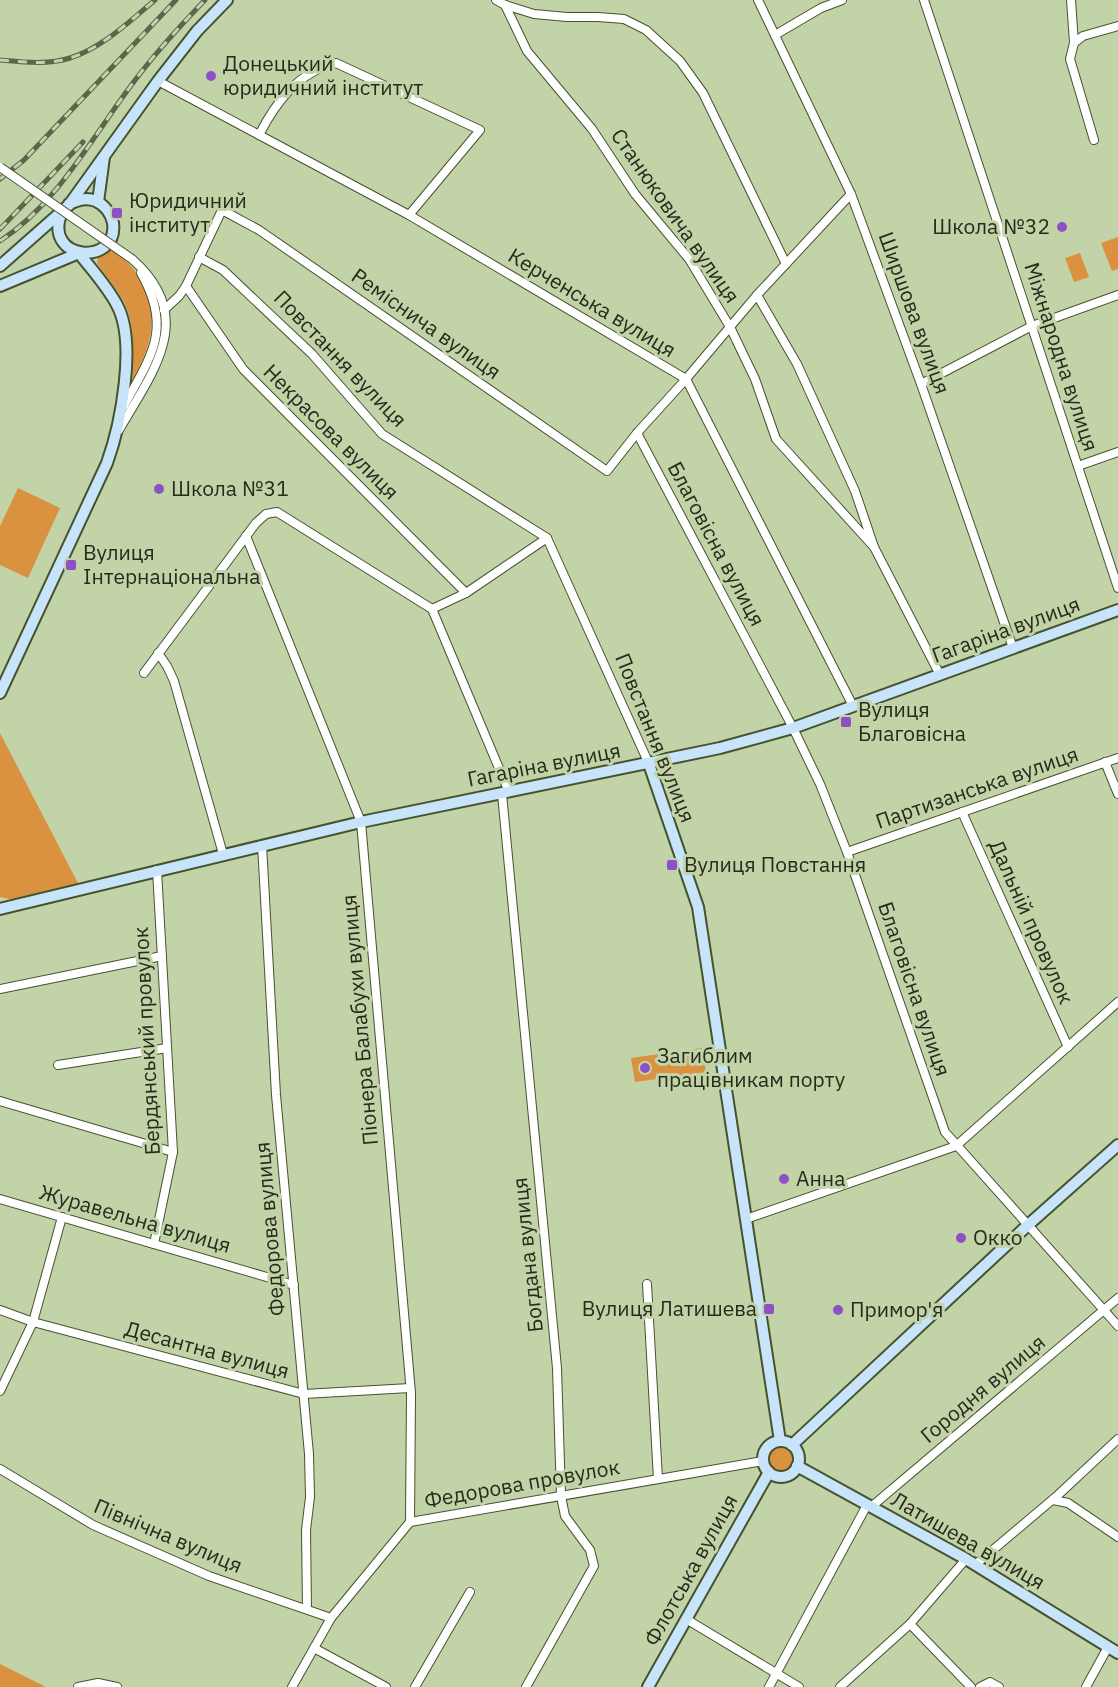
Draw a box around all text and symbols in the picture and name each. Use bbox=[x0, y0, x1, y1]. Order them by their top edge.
place label: Донецький юридичний інститут bbox=[223, 49, 423, 101]
marker: Донецький юридичний інститут bbox=[204, 69, 218, 83]
street label: Станюковича вулиця bbox=[605, 123, 747, 308]
place label: Юридичний інститут bbox=[129, 186, 247, 238]
marker: Юридичний інститут bbox=[110, 206, 124, 220]
place label: Школа №32 bbox=[932, 212, 1050, 240]
marker: Школа №32 bbox=[1055, 220, 1069, 234]
street label: Ширшова вулиця bbox=[873, 228, 957, 398]
street label: Керченська вулиця bbox=[503, 241, 682, 363]
street label: Міжнародна вулиця bbox=[1018, 259, 1106, 455]
street label: Реміснича вулиця bbox=[346, 261, 507, 385]
street label: Повстання вулиця bbox=[268, 284, 413, 433]
street label: Некрасова вулиця bbox=[258, 357, 406, 505]
street label: Благовісна вулиця bbox=[662, 456, 772, 631]
place label: Школа №31 bbox=[171, 474, 289, 502]
marker: Школа №31 bbox=[152, 482, 166, 496]
place label: Вулиця Інтернаціональна bbox=[83, 538, 260, 590]
marker: Вулиця Інтернаціональна bbox=[64, 558, 78, 572]
street label: Гагаріна вулиця bbox=[928, 589, 1084, 669]
street label: Повстання вулиця bbox=[609, 649, 703, 826]
place label: Вулиця Благовісна bbox=[858, 695, 966, 747]
marker: Вулиця Благовісна bbox=[839, 715, 853, 729]
street label: Гагаріна вулиця bbox=[465, 735, 623, 793]
street label: Партизанська вулиця bbox=[872, 739, 1082, 835]
street label: Дальній провулок bbox=[983, 835, 1081, 1008]
place label: Вулиця Повстання bbox=[684, 850, 866, 878]
marker: Вулиця Повстання bbox=[665, 858, 679, 872]
street label: Піонера Балабухи вулиця bbox=[334, 894, 384, 1147]
street label: Благовісна вулиця bbox=[872, 898, 958, 1080]
street label: Бердянський провулок bbox=[126, 926, 166, 1156]
place label: Загиблим працівникам порту bbox=[657, 1041, 846, 1093]
marker: Загиблим працівникам порту bbox=[638, 1061, 652, 1075]
street label: Федорова вулиця bbox=[247, 1141, 291, 1317]
place label: Анна bbox=[796, 1164, 845, 1192]
marker: Анна bbox=[777, 1172, 791, 1186]
street label: Богдана вулиця bbox=[505, 1176, 549, 1334]
street label: Журавельна вулиця bbox=[36, 1177, 234, 1259]
place label: Окко bbox=[973, 1223, 1022, 1251]
marker: Окко bbox=[954, 1231, 968, 1245]
place label: Вулиця Латишева bbox=[582, 1294, 757, 1322]
place label: Примор'я bbox=[850, 1295, 943, 1323]
marker: Вулиця Латишева bbox=[762, 1302, 776, 1316]
marker: Примор'я bbox=[831, 1303, 845, 1317]
street label: Десантна вулиця bbox=[122, 1314, 292, 1384]
street label: Городня вулиця bbox=[914, 1328, 1051, 1449]
street label: Федорова провулок bbox=[422, 1452, 622, 1514]
street label: Латишева вулиця bbox=[886, 1485, 1051, 1596]
street label: Флотська вулиця bbox=[637, 1489, 743, 1650]
street label: Північна вулиця bbox=[90, 1491, 247, 1579]

